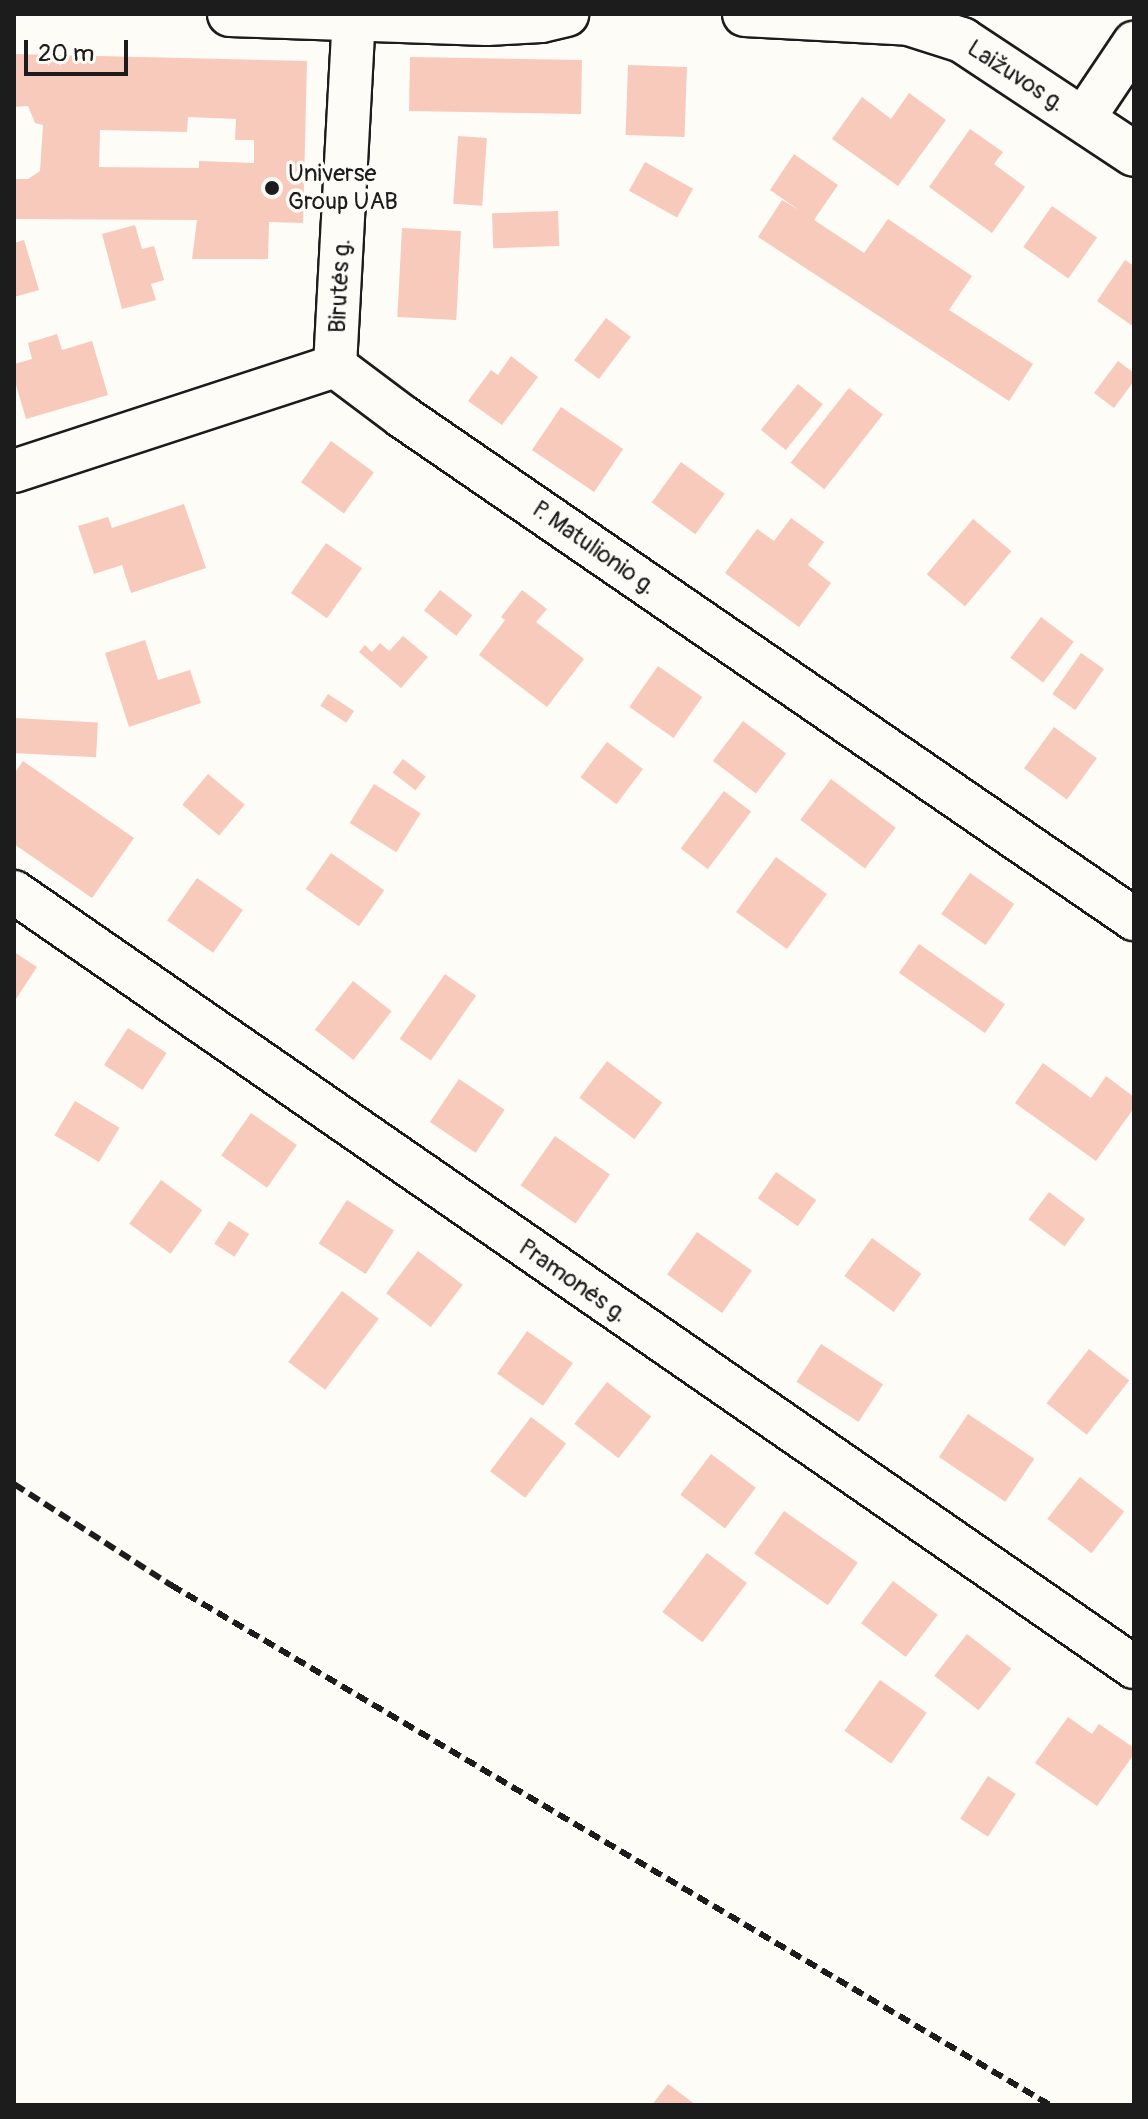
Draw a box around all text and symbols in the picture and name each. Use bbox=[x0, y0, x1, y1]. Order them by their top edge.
scale bar bbox=[28, 24, 132, 74]
street label: Laižuvos g. bbox=[962, 34, 1070, 118]
text: 20 m bbox=[38, 39, 94, 68]
place label: Universe Group UAB bbox=[288, 160, 398, 216]
marker: Universe Group UAB bbox=[263, 179, 281, 197]
street label: Birutės g. bbox=[323, 238, 357, 334]
street label: P. Matulionio g. bbox=[527, 495, 661, 601]
street label: Pramonės g. bbox=[513, 1233, 633, 1329]

